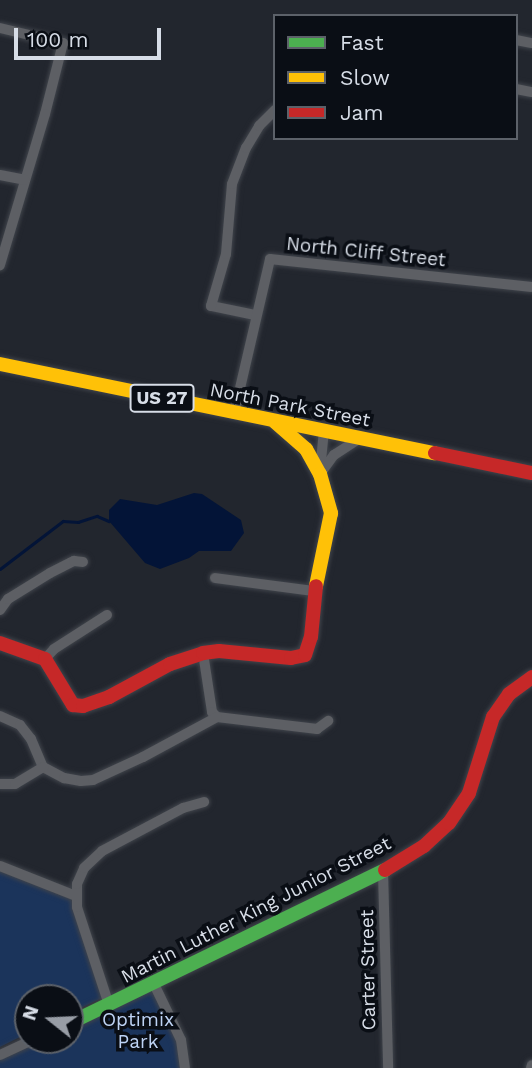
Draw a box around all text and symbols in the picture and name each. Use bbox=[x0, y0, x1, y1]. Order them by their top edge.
scale bar bbox=[18, 14, 164, 58]
legend bbox=[273, 14, 518, 140]
text: 100 m bbox=[27, 27, 89, 52]
text: Fast bbox=[340, 30, 384, 55]
text: Slow bbox=[340, 65, 390, 90]
text: Jam bbox=[340, 100, 383, 125]
street label: North Cliff Street bbox=[285, 232, 447, 272]
street label: North Park Street bbox=[208, 378, 372, 432]
road number: US 27 bbox=[129, 384, 195, 412]
street label: Martin Luther King Junior Street bbox=[117, 832, 395, 988]
street label: Carter Street bbox=[356, 909, 380, 1031]
north arrow bbox=[14, 984, 84, 1054]
text: N bbox=[17, 1003, 44, 1023]
park label: Optimix Park bbox=[102, 1009, 174, 1053]

